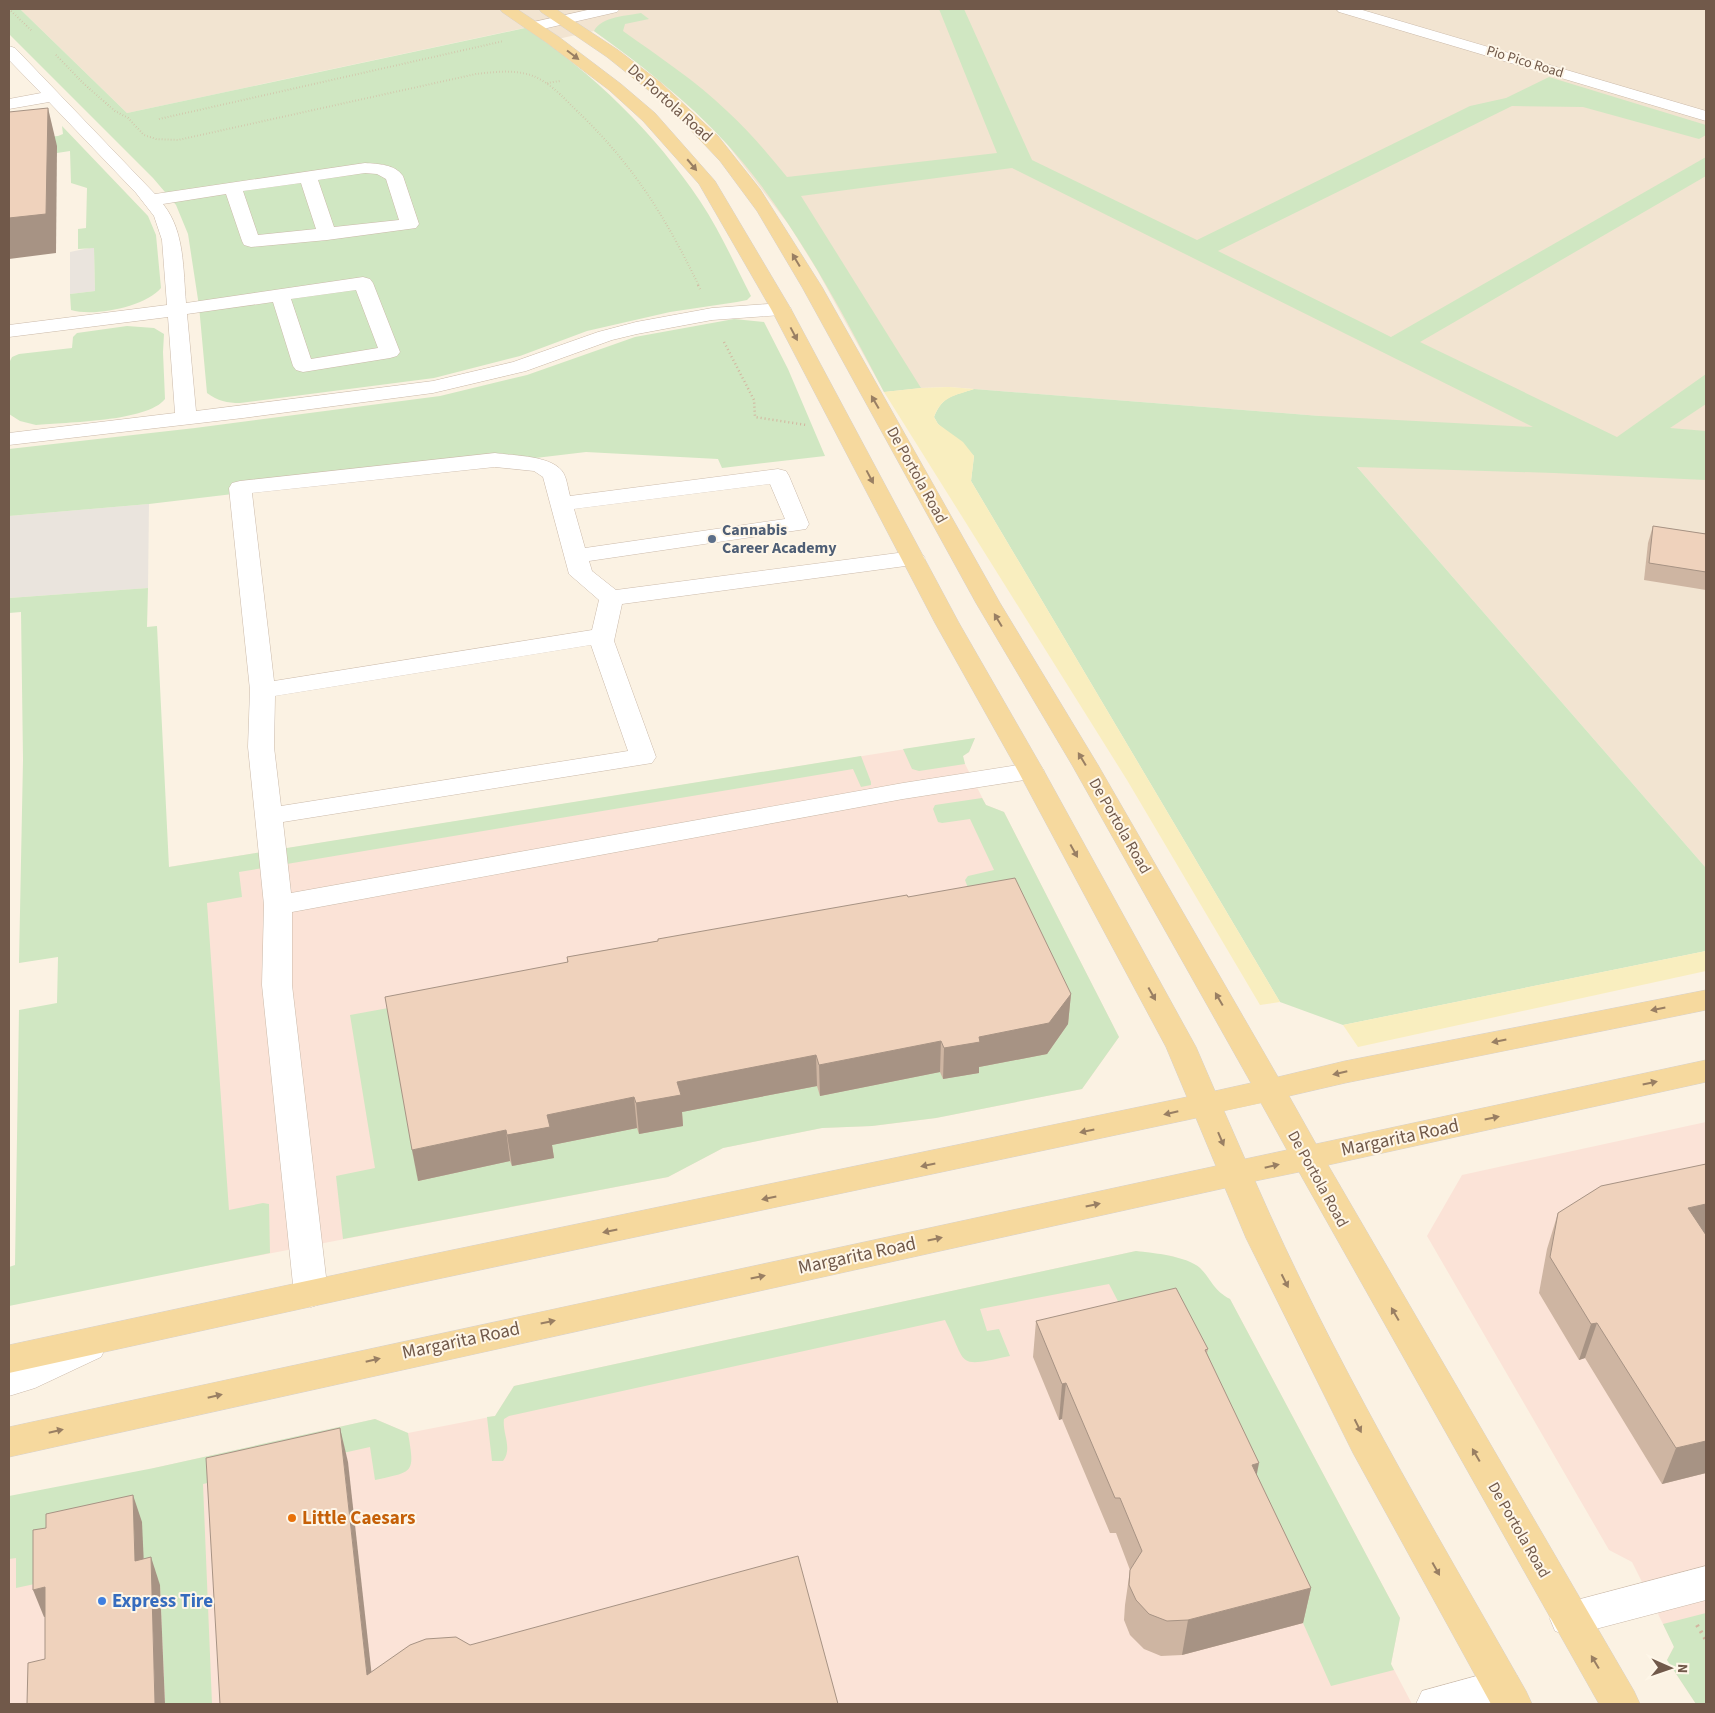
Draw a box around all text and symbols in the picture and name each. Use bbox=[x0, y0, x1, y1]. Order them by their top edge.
street label: Pio Pico Road bbox=[1484, 41, 1566, 83]
one-way arrow bbox=[566, 50, 580, 60]
street label: De Portola Road bbox=[623, 59, 717, 147]
one-way arrow bbox=[687, 158, 698, 171]
one-way arrow bbox=[791, 254, 800, 267]
one-way arrow bbox=[790, 326, 798, 341]
one-way arrow bbox=[871, 395, 880, 409]
street label: De Portola Road bbox=[881, 423, 953, 527]
one-way arrow bbox=[866, 470, 874, 484]
place label: Cannabis Career Academy bbox=[722, 519, 837, 559]
marker: Cannabis Career Academy bbox=[706, 533, 718, 545]
one-way arrow bbox=[993, 613, 1002, 626]
one-way arrow bbox=[1077, 753, 1086, 766]
street label: De Portola Road bbox=[1084, 774, 1156, 878]
one-way arrow bbox=[1070, 843, 1078, 858]
one-way arrow bbox=[1148, 986, 1156, 1001]
one-way arrow bbox=[1214, 992, 1223, 1006]
one-way arrow bbox=[1650, 1006, 1666, 1014]
one-way arrow bbox=[1492, 1037, 1507, 1045]
one-way arrow bbox=[1332, 1069, 1347, 1077]
one-way arrow bbox=[1643, 1079, 1658, 1087]
one-way arrow bbox=[1163, 1109, 1178, 1117]
street label: Margarita Road bbox=[1338, 1112, 1462, 1164]
one-way arrow bbox=[1484, 1114, 1499, 1122]
one-way arrow bbox=[1080, 1127, 1095, 1135]
street label: De Portola Road bbox=[1282, 1127, 1354, 1231]
one-way arrow bbox=[1218, 1132, 1225, 1147]
one-way arrow bbox=[921, 1161, 936, 1169]
one-way arrow bbox=[1264, 1162, 1280, 1170]
one-way arrow bbox=[761, 1195, 777, 1203]
one-way arrow bbox=[1086, 1201, 1101, 1209]
one-way arrow bbox=[602, 1228, 618, 1236]
street label: Margarita Road bbox=[795, 1230, 919, 1282]
one-way arrow bbox=[927, 1235, 942, 1243]
one-way arrow bbox=[751, 1272, 767, 1280]
one-way arrow bbox=[1281, 1274, 1289, 1289]
one-way arrow bbox=[1390, 1307, 1399, 1320]
street label: Margarita Road bbox=[399, 1315, 523, 1367]
one-way arrow bbox=[540, 1318, 555, 1326]
one-way arrow bbox=[366, 1356, 381, 1364]
one-way arrow bbox=[207, 1391, 223, 1399]
one-way arrow bbox=[1354, 1419, 1362, 1434]
one-way arrow bbox=[49, 1427, 64, 1435]
one-way arrow bbox=[1471, 1448, 1480, 1461]
street label: De Portola Road bbox=[1483, 1478, 1555, 1582]
place label: Little Caesars bbox=[302, 1505, 416, 1532]
marker: Little Caesars bbox=[286, 1512, 298, 1524]
one-way arrow bbox=[1432, 1562, 1441, 1575]
place label: Express Tire bbox=[112, 1588, 213, 1615]
marker: Express Tire bbox=[96, 1595, 108, 1607]
north arrow bbox=[1645, 1643, 1695, 1693]
one-way arrow bbox=[1591, 1656, 1600, 1669]
text: N bbox=[1672, 1663, 1692, 1673]

